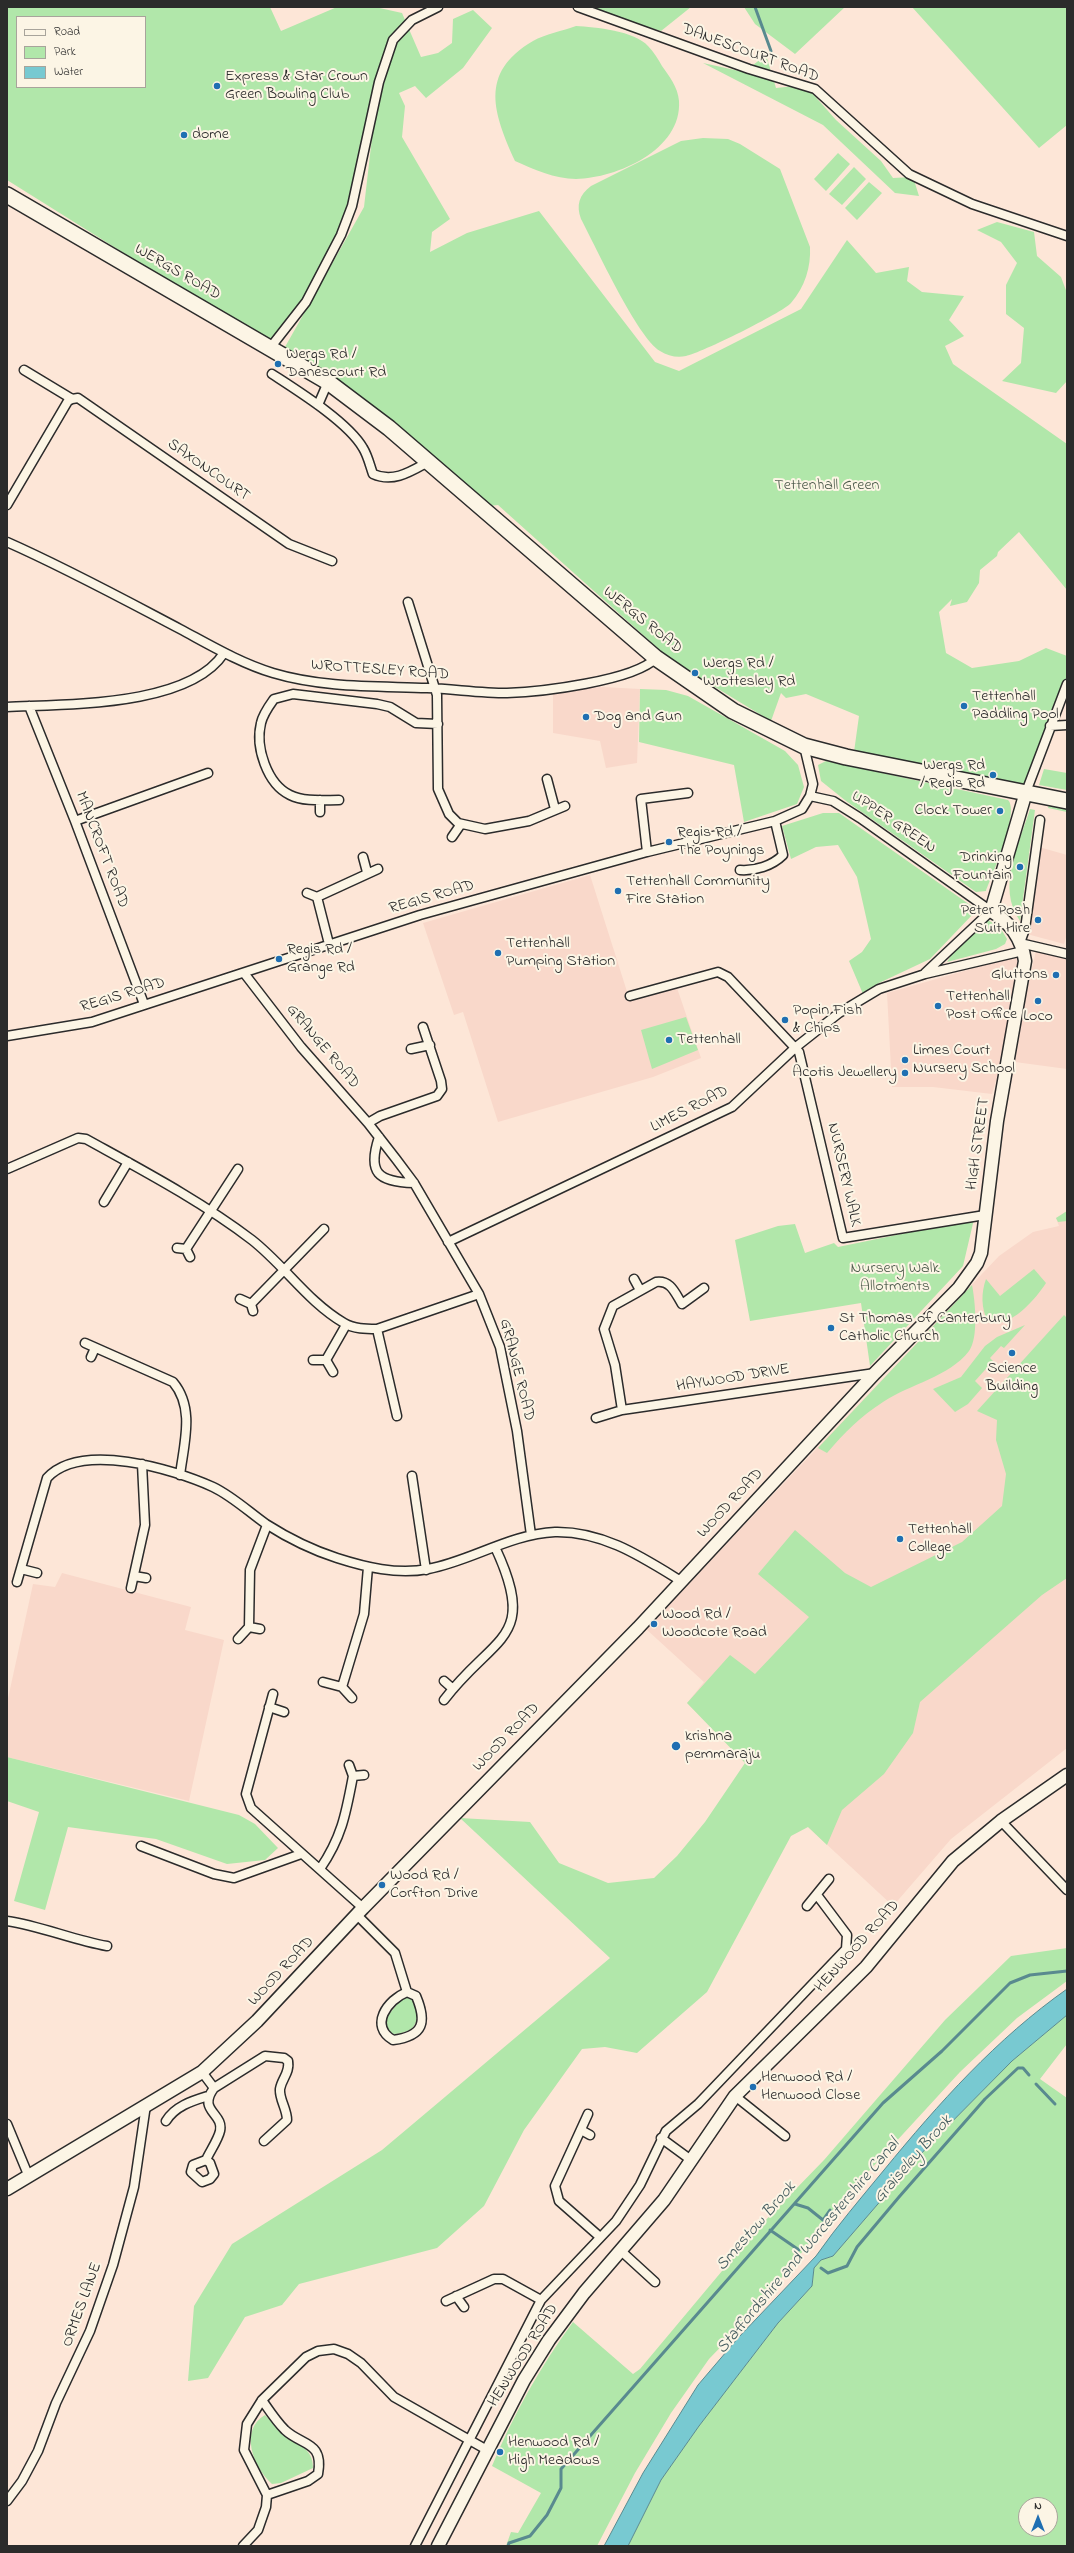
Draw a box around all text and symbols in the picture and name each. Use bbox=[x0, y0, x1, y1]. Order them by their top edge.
legend bbox=[16, 16, 146, 88]
street label: DANESCOURT ROAD bbox=[679, 20, 821, 88]
text: Road bbox=[54, 23, 80, 41]
text: Park bbox=[54, 43, 76, 61]
text: Water bbox=[54, 63, 83, 81]
place label: Express & Star Crown Green Bowling Club bbox=[225, 67, 368, 105]
marker: Express & Star Crown Green Bowling Club bbox=[212, 81, 222, 91]
place label: dome bbox=[192, 125, 229, 145]
marker: dome bbox=[179, 130, 189, 140]
street label: WERGS ROAD bbox=[130, 241, 224, 305]
place label: Wergs Rd / Danescourt Rd bbox=[286, 345, 386, 383]
marker: Wergs Rd / Danescourt Rd bbox=[273, 359, 283, 369]
street label: SAXONCOURT bbox=[163, 436, 253, 506]
park label: Tettenhall Green bbox=[775, 476, 879, 496]
street label: WERGS ROAD bbox=[598, 583, 686, 659]
place label: Wergs Rd / Wrottesley Rd bbox=[703, 654, 795, 692]
street label: WROTTESLEY ROAD bbox=[310, 657, 450, 685]
marker: Wergs Rd / Wrottesley Rd bbox=[690, 668, 700, 678]
place label: Tettenhall Paddling Pool bbox=[972, 687, 1059, 725]
marker: Tettenhall Paddling Pool bbox=[959, 701, 969, 711]
place label: Dog and Gun bbox=[594, 707, 682, 727]
marker: Dog and Gun bbox=[581, 712, 591, 722]
place label: Wergs Rd / Regis Rd bbox=[920, 756, 985, 794]
marker: Wergs Rd / Regis Rd bbox=[988, 770, 998, 780]
street label: UPPER GREEN bbox=[847, 788, 939, 858]
street label: MANCROFT ROAD bbox=[70, 789, 132, 911]
place label: Clock Tower bbox=[915, 801, 992, 821]
marker: Clock Tower bbox=[995, 806, 1005, 816]
place label: Regis Rd / The Poynings bbox=[677, 823, 764, 861]
marker: Regis Rd / The Poynings bbox=[664, 837, 674, 847]
place label: Drinking Fountain bbox=[953, 848, 1012, 886]
marker: Drinking Fountain bbox=[1015, 862, 1025, 872]
place label: Tettenhall Community Fire Station bbox=[626, 872, 770, 910]
street label: REGIS ROAD bbox=[387, 877, 477, 919]
marker: Tettenhall Community Fire Station bbox=[613, 886, 623, 896]
place label: Peter Posh Suit Hire bbox=[961, 901, 1030, 939]
marker: Peter Posh Suit Hire bbox=[1033, 915, 1043, 925]
place label: Tettenhall Pumping Station bbox=[506, 934, 615, 972]
place label: Regis Rd / Grange Rd bbox=[287, 940, 355, 978]
marker: Tettenhall Pumping Station bbox=[493, 948, 503, 958]
marker: Regis Rd / Grange Rd bbox=[274, 954, 284, 964]
place label: Gluttons bbox=[991, 965, 1048, 985]
marker: Gluttons bbox=[1051, 970, 1061, 980]
street label: REGIS ROAD bbox=[78, 974, 168, 1018]
place label: Tettenhall Post Office bbox=[946, 987, 1017, 1025]
marker: Loco bbox=[1033, 996, 1043, 1006]
street label: GRANGE ROAD bbox=[281, 1001, 363, 1093]
place label: Popin Fish & Chips bbox=[793, 1001, 862, 1039]
marker: Tettenhall Post Office bbox=[933, 1001, 943, 1011]
place label: Loco bbox=[1023, 1007, 1053, 1027]
marker: Popin Fish & Chips bbox=[780, 1015, 790, 1025]
place label: Tettenhall bbox=[677, 1030, 741, 1050]
marker: Tettenhall bbox=[664, 1035, 674, 1045]
place label: Limes Court Nursery School bbox=[913, 1041, 1015, 1079]
marker: Limes Court Nursery School bbox=[900, 1055, 910, 1065]
place label: Acotis Jewellery bbox=[792, 1063, 897, 1083]
marker: Acotis Jewellery bbox=[900, 1068, 910, 1078]
street label: LIMES ROAD bbox=[648, 1082, 732, 1138]
street label: HIGH STREET bbox=[963, 1097, 995, 1191]
street label: NURSERY WALK bbox=[822, 1121, 864, 1229]
park label: Nursery Walk Allotments bbox=[851, 1259, 939, 1297]
place label: St Thomas of Canterbury Catholic Church bbox=[839, 1309, 1011, 1347]
street label: GRANGE ROAD bbox=[494, 1317, 538, 1423]
marker: St Thomas of Canterbury Catholic Church bbox=[826, 1323, 836, 1333]
marker: Science Building bbox=[1007, 1348, 1017, 1358]
place label: Science Building bbox=[986, 1359, 1038, 1397]
street label: HAYWOOD DRIVE bbox=[675, 1361, 791, 1397]
street label: WOOD ROAD bbox=[694, 1465, 768, 1543]
place label: Tettenhall College bbox=[908, 1520, 972, 1558]
marker: Tettenhall College bbox=[895, 1534, 905, 1544]
place label: Wood Rd / Woodcote Road bbox=[662, 1605, 767, 1643]
marker: Wood Rd / Woodcote Road bbox=[649, 1619, 659, 1629]
street label: WOOD ROAD bbox=[470, 1700, 544, 1776]
place label: krishna pemmaraju bbox=[685, 1727, 760, 1765]
marker: krishna pemmaraju bbox=[670, 1740, 682, 1752]
place label: Wood Rd / Corfton Drive bbox=[390, 1866, 478, 1904]
marker: Wood Rd / Corfton Drive bbox=[377, 1880, 387, 1890]
street label: HENWOOD ROAD bbox=[811, 1897, 905, 1997]
street label: WOOD ROAD bbox=[245, 1933, 319, 2011]
place label: Henwood Rd / Henwood Close bbox=[761, 2068, 860, 2106]
marker: Henwood Rd / Henwood Close bbox=[748, 2082, 758, 2092]
water label: Graiseley Brook bbox=[870, 2112, 958, 2208]
water label: Staffordshire and Worcestershire Canal bbox=[713, 2135, 905, 2359]
water label: Smestow Brook bbox=[713, 2178, 801, 2276]
street label: ORMES LANE bbox=[59, 2260, 107, 2350]
street label: HENWOOD ROAD bbox=[485, 2301, 563, 2411]
place label: Henwood Rd / High Meadows bbox=[508, 2433, 600, 2471]
marker: Henwood Rd / High Meadows bbox=[495, 2447, 505, 2457]
north arrow bbox=[1018, 2497, 1058, 2537]
text: N bbox=[1034, 2498, 1042, 2514]

